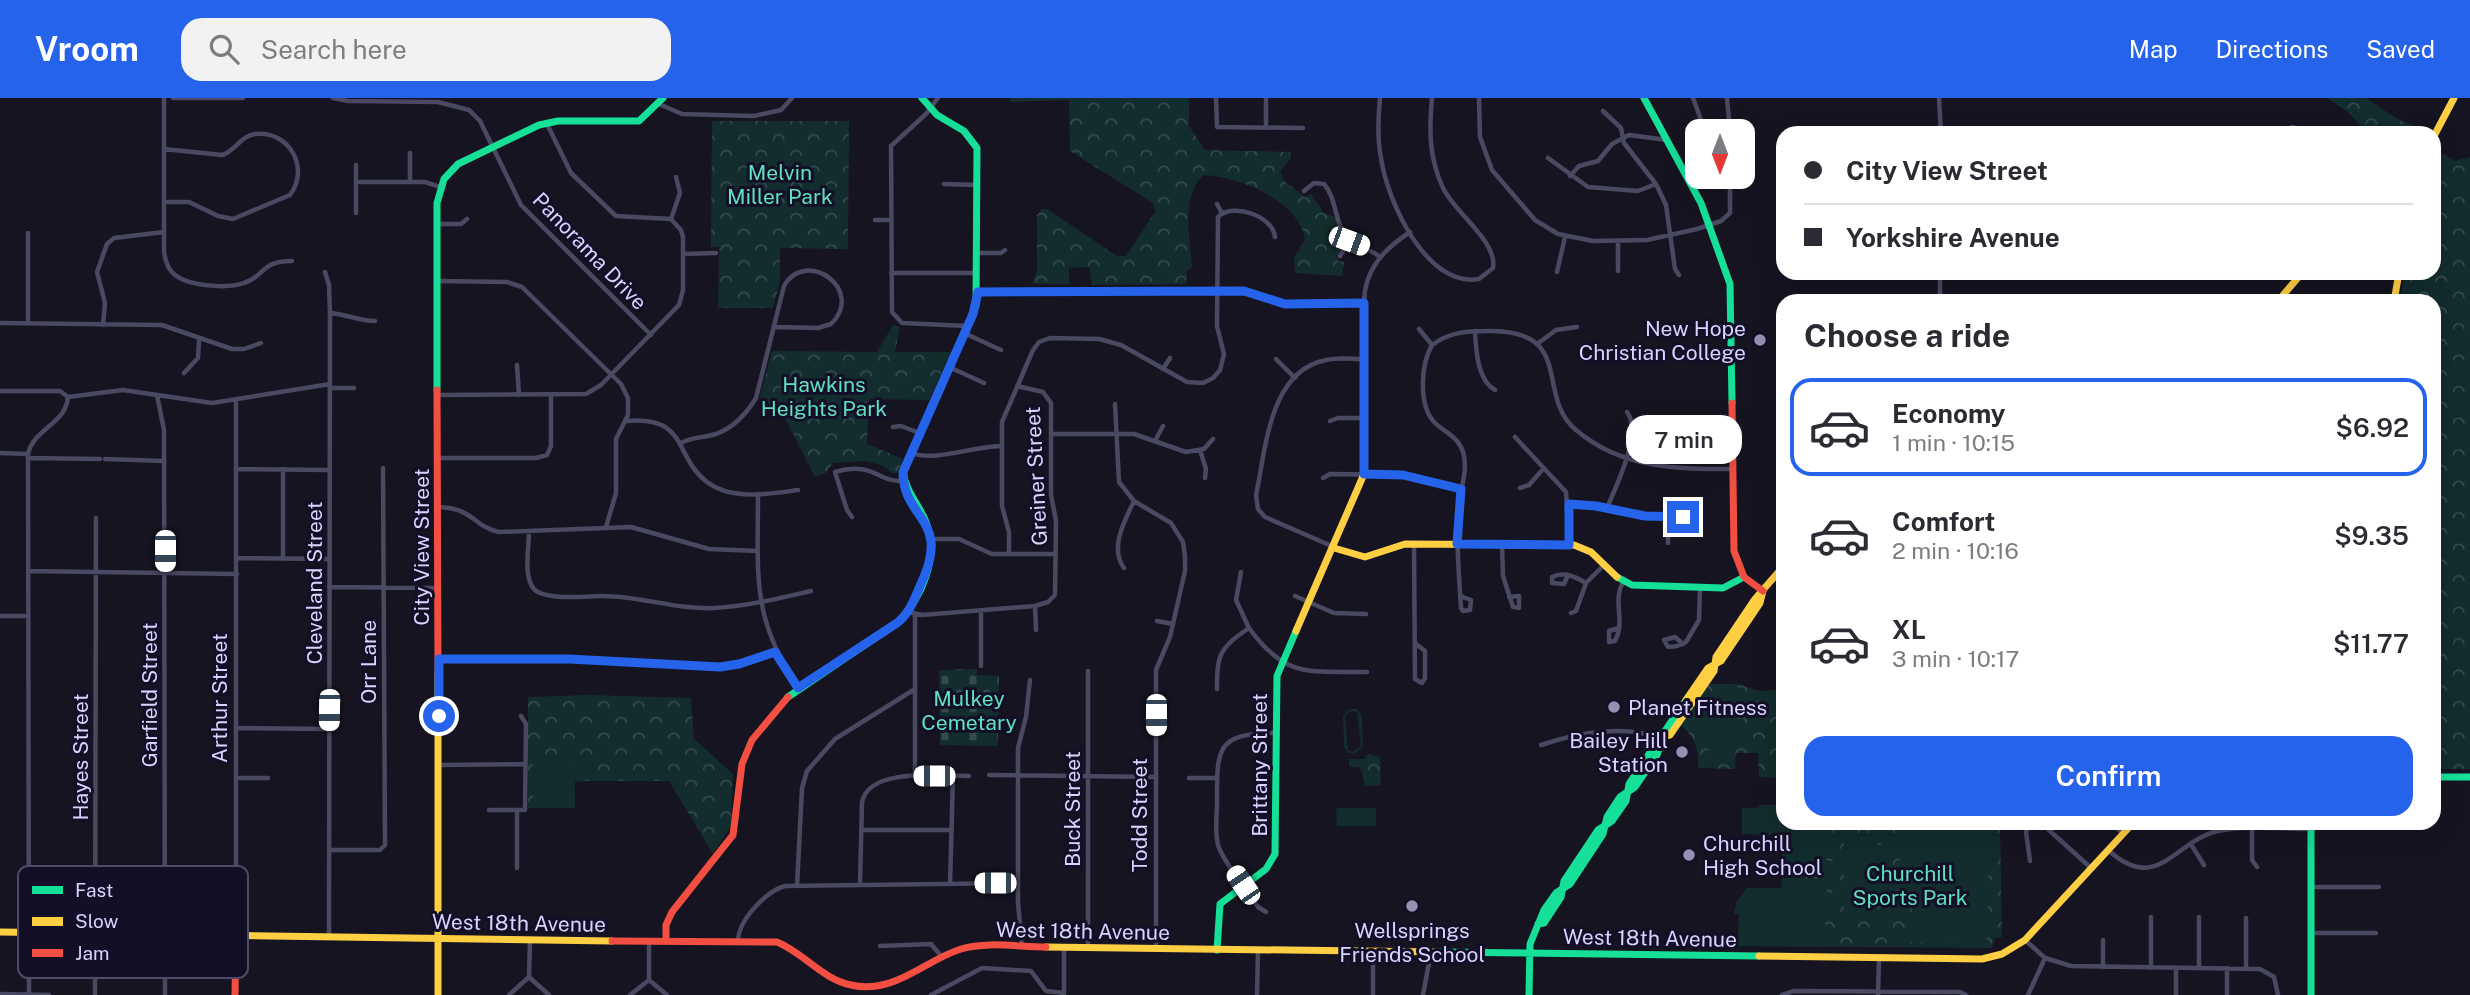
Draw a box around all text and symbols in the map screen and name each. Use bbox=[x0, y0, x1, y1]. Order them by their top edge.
search box bbox=[181, 18, 671, 81]
text: Vroom bbox=[35, 30, 139, 68]
icon: search bbox=[205, 30, 243, 68]
text: Search here bbox=[261, 34, 407, 65]
text: Map bbox=[2129, 35, 2178, 63]
text: Directions bbox=[2216, 35, 2328, 63]
text: Saved bbox=[2366, 35, 2435, 63]
north arrow bbox=[1685, 119, 1755, 189]
map controls bbox=[1685, 119, 1755, 189]
text: City View Street bbox=[1846, 155, 2048, 186]
park label: Melvin Miller Park bbox=[727, 160, 833, 209]
street label: Panorama Drive bbox=[528, 187, 652, 315]
text: Yorkshire Avenue bbox=[1846, 222, 2060, 253]
car bbox=[1326, 224, 1373, 258]
place label: New Hope Christian College bbox=[1579, 316, 1746, 365]
text: Choose a ride bbox=[1804, 317, 2010, 354]
marker: New Hope Christian College bbox=[1752, 332, 1768, 348]
park label: Hawkins Heights Park bbox=[761, 372, 887, 421]
icon: car bbox=[1808, 396, 1871, 459]
text: Economy bbox=[1892, 398, 2005, 429]
street label: Greiner Street bbox=[1020, 406, 1052, 546]
text: $6.92 bbox=[2336, 412, 2409, 443]
callout: 7 min bbox=[1625, 416, 1741, 464]
text: 7 min bbox=[1654, 426, 1714, 453]
text: 1 min · 10:15 bbox=[1892, 429, 2015, 456]
street label: City View Street bbox=[409, 468, 434, 626]
street label: Cleveland Street bbox=[302, 501, 327, 665]
route end bbox=[1667, 501, 1699, 533]
icon: car bbox=[1808, 504, 1871, 567]
text: Comfort bbox=[1892, 506, 1995, 537]
text: $9.35 bbox=[2334, 520, 2409, 551]
car bbox=[155, 530, 176, 572]
text: 2 min · 10:16 bbox=[1892, 537, 2019, 564]
icon: car bbox=[1808, 612, 1871, 675]
text: XL bbox=[1892, 614, 1926, 645]
street label: Orr Lane bbox=[356, 620, 381, 704]
street label: Garfield Street bbox=[137, 622, 162, 768]
text: $11.77 bbox=[2333, 628, 2409, 659]
street label: Arthur Street bbox=[207, 633, 232, 763]
text: 3 min · 10:17 bbox=[1892, 645, 2019, 672]
park label: Mulkey Cemetary bbox=[921, 686, 1017, 735]
car bbox=[319, 689, 340, 731]
street label: Hayes Street bbox=[68, 693, 93, 821]
street label: Brittany Street bbox=[1247, 693, 1272, 837]
car bbox=[1146, 694, 1167, 736]
place label: Planet Fitness bbox=[1628, 695, 1767, 720]
marker: Planet Fitness bbox=[1606, 699, 1622, 715]
route start bbox=[423, 700, 455, 732]
place label: Bailey Hill Station bbox=[1569, 728, 1668, 777]
button: Confirm bbox=[1804, 736, 2413, 816]
marker: Bailey Hill Station bbox=[1674, 744, 1690, 760]
street label: Buck Street bbox=[1060, 751, 1085, 867]
street label: Todd Street bbox=[1127, 758, 1152, 872]
car bbox=[914, 766, 956, 787]
place label: Churchill High School bbox=[1703, 831, 1822, 880]
marker: Churchill High School bbox=[1681, 847, 1697, 863]
park label: Churchill Sports Park bbox=[1853, 861, 1968, 910]
car bbox=[1223, 862, 1264, 908]
legend bbox=[18, 866, 248, 978]
car bbox=[975, 873, 1017, 894]
text: Fast bbox=[75, 879, 113, 901]
marker: Wellsprings Friends School bbox=[1404, 898, 1420, 914]
street label: West 18th Avenue bbox=[432, 909, 606, 937]
text: Slow bbox=[75, 910, 119, 932]
street label: West 18th Avenue bbox=[996, 917, 1170, 945]
place label: Wellsprings Friends School bbox=[1339, 918, 1485, 967]
street label: West 18th Avenue bbox=[1563, 924, 1737, 952]
text: Jam bbox=[75, 942, 109, 964]

